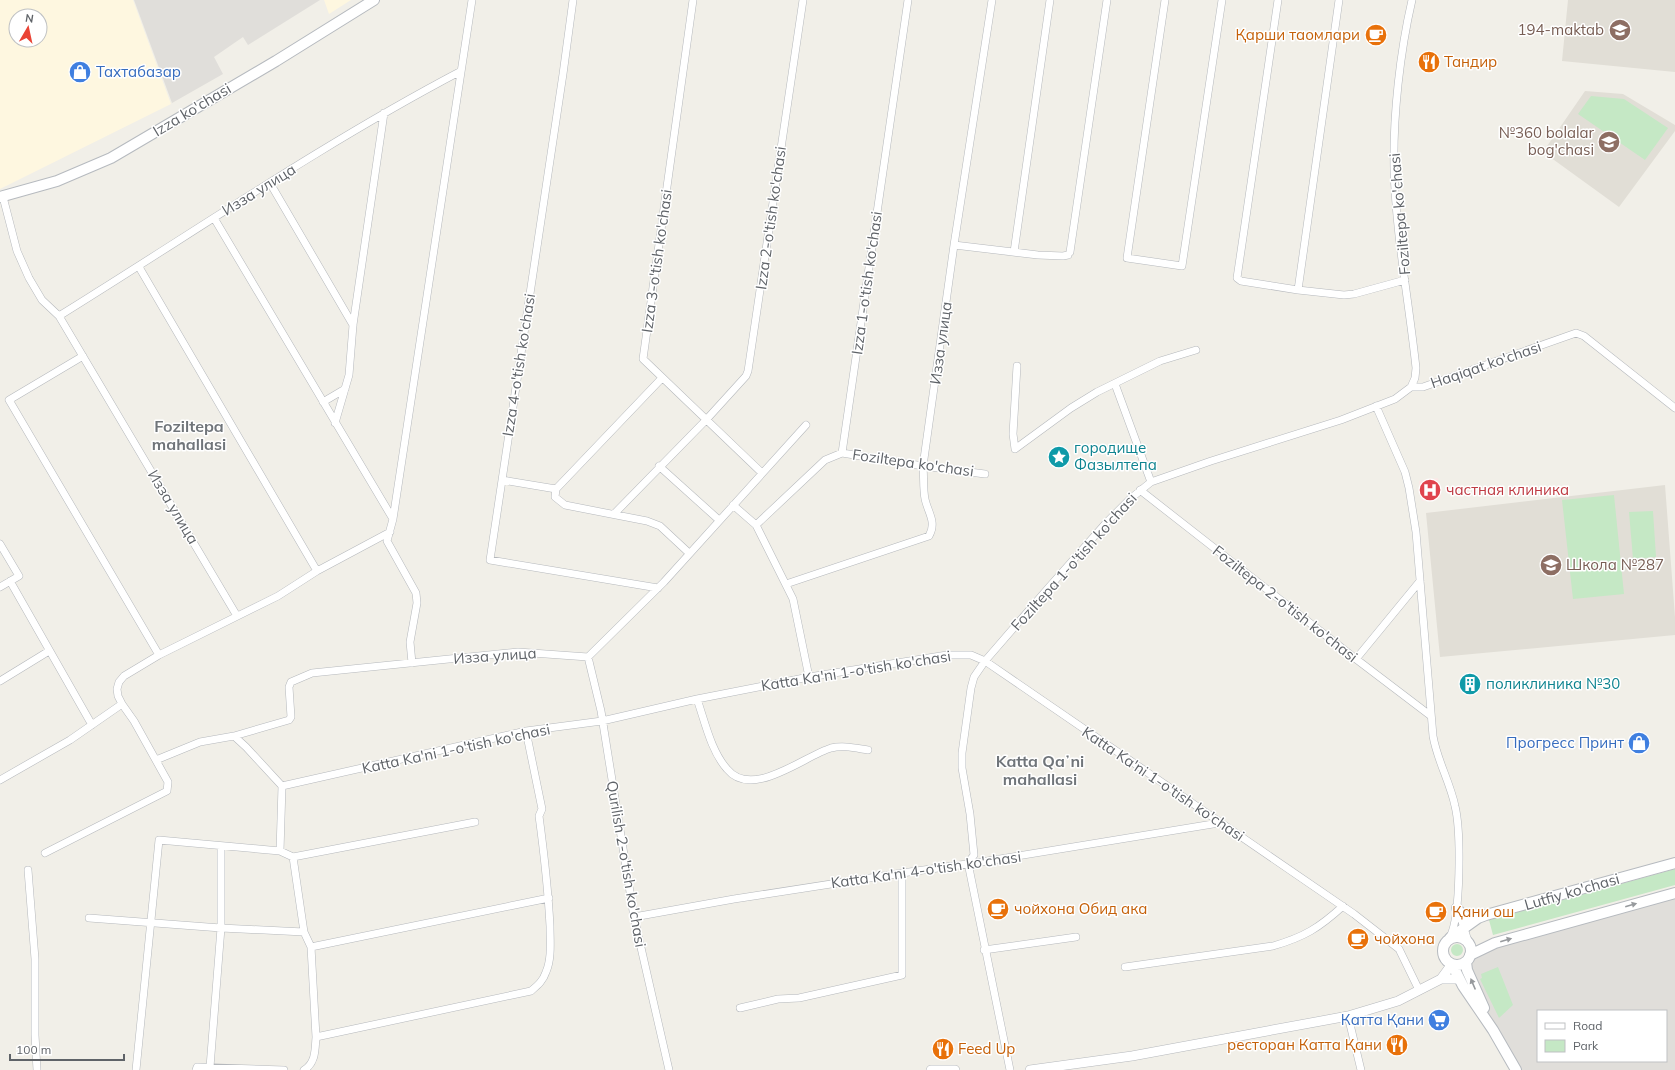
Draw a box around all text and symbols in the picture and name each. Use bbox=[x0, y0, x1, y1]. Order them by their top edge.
north arrow bbox=[8, 8, 48, 48]
text: N bbox=[24, 11, 35, 26]
school or university icon: 194-maktab bbox=[1607, 17, 1633, 43]
place label: 194-maktab bbox=[1518, 20, 1604, 39]
cafe icon: Қарши таомлари bbox=[1363, 22, 1389, 48]
place label: Қарши таомлари bbox=[1236, 25, 1360, 44]
restaurant icon: Тандир bbox=[1416, 49, 1442, 75]
place label: Тандир bbox=[1444, 52, 1497, 71]
shop icon: Тахтабазар bbox=[67, 59, 93, 85]
place label: Тахтабазар bbox=[96, 62, 181, 81]
street label: Izza ko'chasi bbox=[149, 79, 234, 140]
place label: №360 bolalar bog'chasi bbox=[1499, 123, 1595, 159]
school or university icon: №360 bolalar bog'chasi bbox=[1596, 129, 1622, 155]
street label: Izza 2-o'tish ko'chasi bbox=[751, 145, 790, 291]
street label: Foziltepa ko'chasi bbox=[1385, 152, 1414, 276]
street label: Изза улица bbox=[218, 159, 299, 220]
street label: Izza 3-o'tish ko'chasi bbox=[637, 188, 676, 334]
street label: Izza 1-o'tish ko'chasi bbox=[847, 210, 886, 356]
street label: Izza 4-o'tish ko'chasi bbox=[498, 292, 539, 438]
street label: Изза улица bbox=[925, 300, 956, 385]
street label: Haqiqat ko'chasi bbox=[1428, 337, 1544, 392]
district label: Foziltepa mahallasi bbox=[152, 416, 226, 454]
place label: городище Фазылтепа bbox=[1074, 438, 1157, 474]
place icon: городище Фазылтепа bbox=[1046, 444, 1072, 470]
street label: Foziltepa ko'chasi bbox=[851, 445, 975, 480]
street label: Изза улица bbox=[144, 466, 203, 547]
hospital icon: частная клиника bbox=[1417, 477, 1443, 503]
place label: частная клиника bbox=[1446, 480, 1569, 499]
street label: Foziltepa 1-o'tish ko'chasi bbox=[1007, 489, 1141, 635]
street label: Foziltepa 2-o'tish ko'chasi bbox=[1209, 541, 1362, 666]
school or university icon: Школа №287 bbox=[1538, 552, 1564, 578]
place label: Школа №287 bbox=[1566, 555, 1664, 574]
street label: Изза улица bbox=[453, 643, 537, 668]
street label: Katta Ka'ni 1-o'tish ko'chasi bbox=[760, 646, 952, 695]
building icon: поликлиника №30 bbox=[1457, 671, 1483, 697]
place label: поликлиника №30 bbox=[1486, 674, 1620, 693]
street label: Katta Ka'ni 1-o'tish ko'chasi bbox=[360, 719, 552, 778]
street label: Katta Ka'ni 1-o'tish ko'chasi bbox=[1078, 722, 1248, 845]
shop icon: Прогресс Принт bbox=[1626, 730, 1652, 756]
place label: Прогресс Принт bbox=[1506, 733, 1624, 752]
district label: Katta Qaʼni mahallasi bbox=[996, 751, 1084, 789]
street label: Qurilish 2-o'tish ko'chasi bbox=[602, 779, 650, 949]
street label: Katta Ka'ni 4-o'tish ko'chasi bbox=[830, 847, 1022, 892]
street label: Lutfiy ko'chasi bbox=[1522, 869, 1622, 914]
cafe icon: чойхона Обид ака bbox=[985, 896, 1011, 922]
place label: чойхона Обид ака bbox=[1014, 899, 1148, 918]
cafe icon: Қани ош bbox=[1423, 899, 1449, 925]
place label: Қани ош bbox=[1452, 902, 1514, 921]
one-way arrow bbox=[1626, 902, 1638, 908]
cafe icon: чойхона bbox=[1345, 926, 1371, 952]
place label: чойхона bbox=[1374, 929, 1435, 948]
one-way arrow bbox=[1501, 937, 1513, 943]
one-way arrow bbox=[1470, 978, 1476, 989]
supermarket icon: Катта Қани bbox=[1426, 1007, 1452, 1033]
place label: Катта Қани bbox=[1341, 1010, 1424, 1029]
legend bbox=[1537, 1010, 1667, 1062]
text: Road bbox=[1573, 1018, 1602, 1033]
restaurant icon: ресторан Катта Қани bbox=[1384, 1032, 1410, 1058]
place label: ресторан Катта Қани bbox=[1227, 1035, 1382, 1054]
scale bar bbox=[10, 1036, 124, 1062]
restaurant icon: Feed Up bbox=[930, 1036, 956, 1062]
text: Park bbox=[1573, 1038, 1599, 1053]
place label: Feed Up bbox=[958, 1039, 1015, 1058]
text: 100 m bbox=[16, 1042, 51, 1057]

